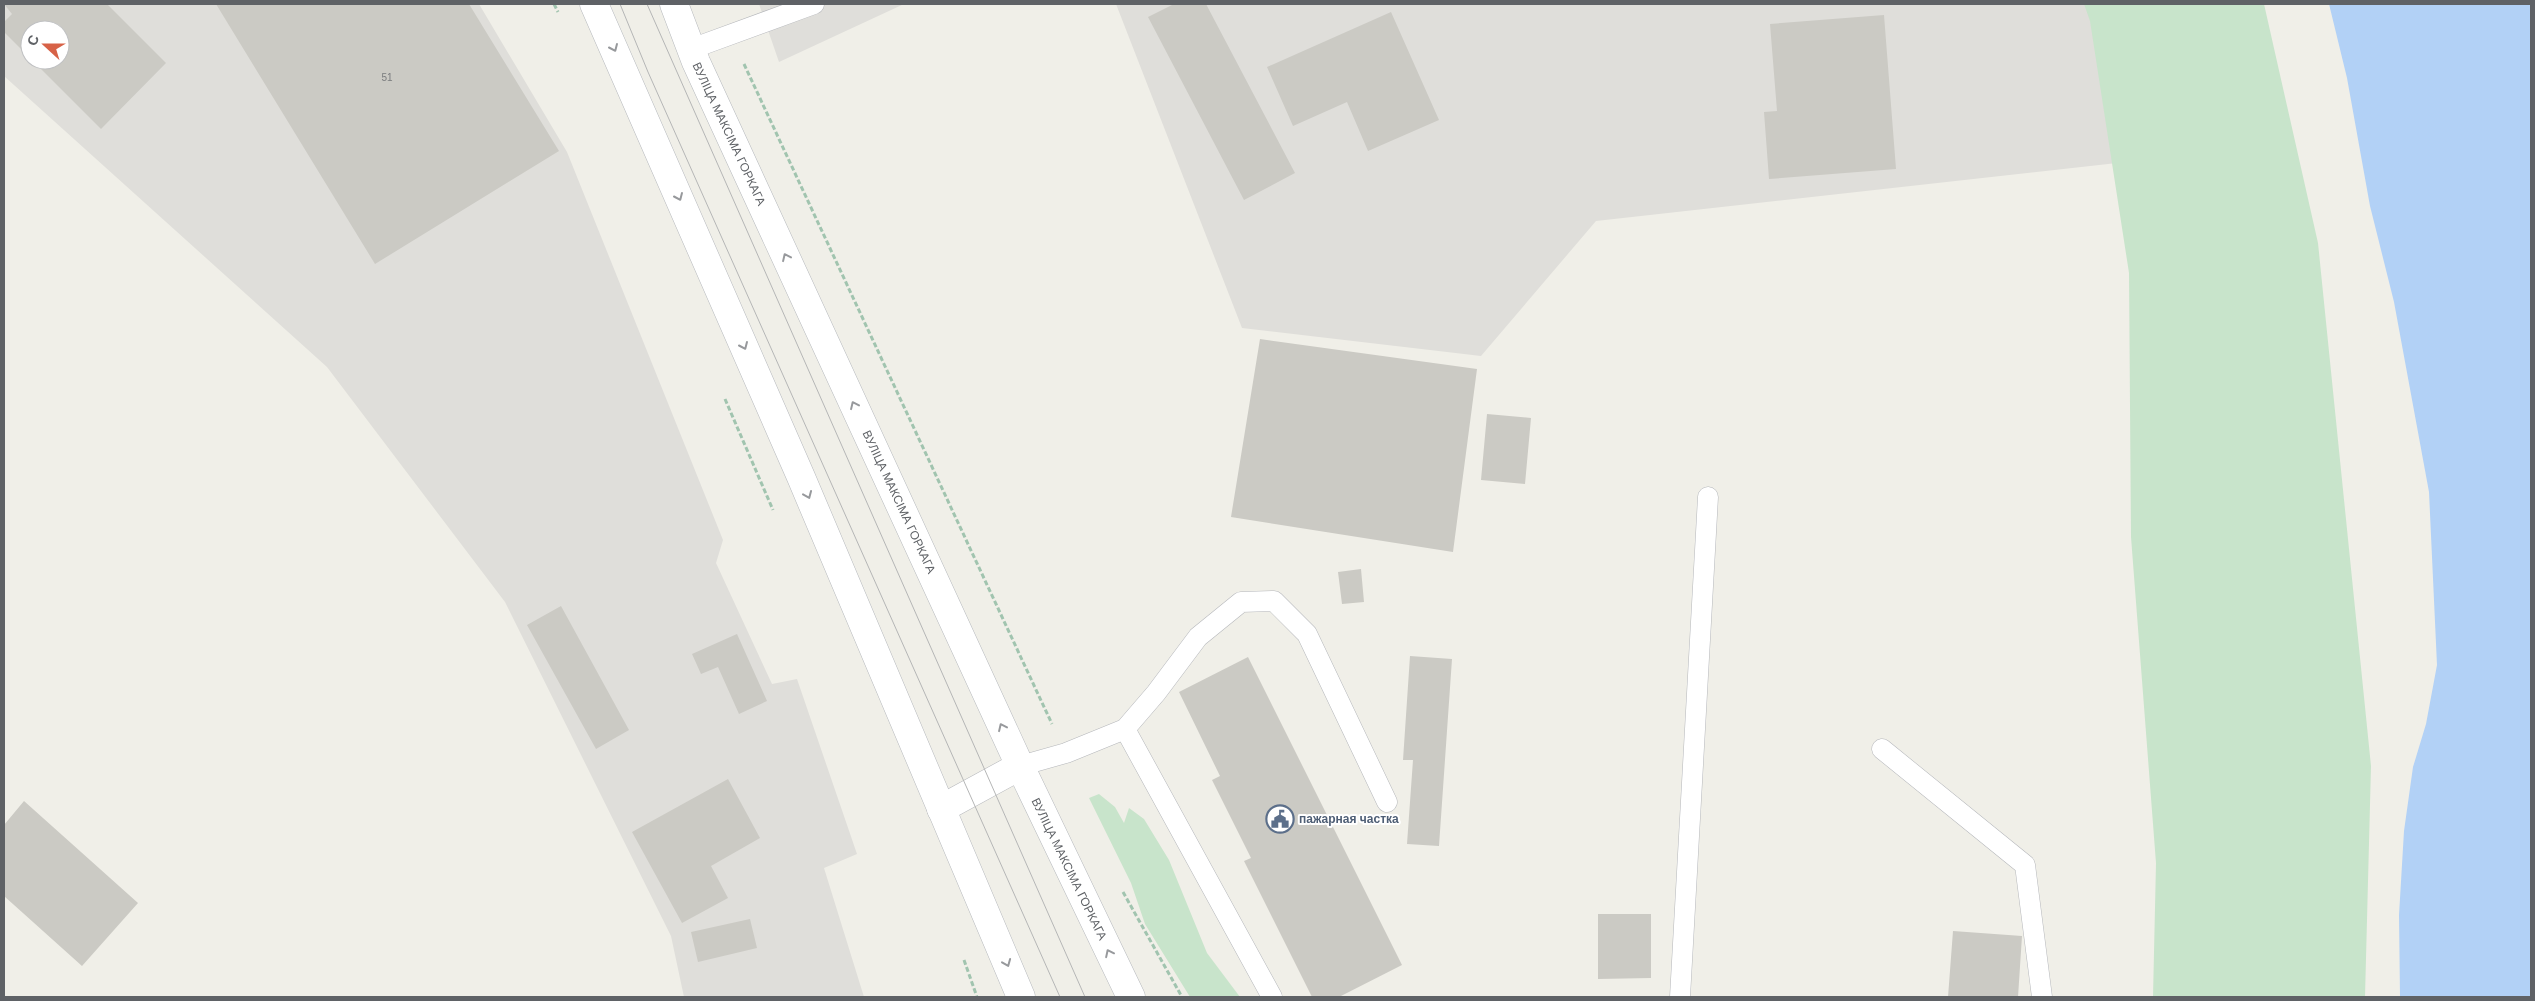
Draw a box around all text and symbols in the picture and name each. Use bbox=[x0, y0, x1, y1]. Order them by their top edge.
north arrow bbox=[20, 20, 70, 70]
text: С bbox=[24, 33, 42, 48]
one-way arrow bbox=[607, 43, 618, 52]
street label: ВУЛІЦА МАКСІМА ГОРКАГА bbox=[690, 60, 768, 208]
house number: 51 bbox=[381, 72, 393, 83]
one-way arrow bbox=[672, 192, 683, 201]
one-way arrow bbox=[782, 253, 792, 262]
one-way arrow bbox=[737, 341, 748, 350]
one-way arrow bbox=[850, 401, 860, 410]
street label: ВУЛІЦА МАКСІМА ГОРКАГА bbox=[860, 428, 938, 576]
one-way arrow bbox=[803, 491, 813, 499]
one-way arrow bbox=[999, 724, 1009, 733]
street label: ВУЛІЦА МАКСІМА ГОРКАГА bbox=[1028, 796, 1110, 942]
public building icon: пажарная частка bbox=[1265, 804, 1295, 834]
place label: пажарная частка bbox=[1299, 812, 1399, 826]
one-way arrow bbox=[1105, 949, 1116, 958]
one-way arrow bbox=[1001, 958, 1012, 967]

